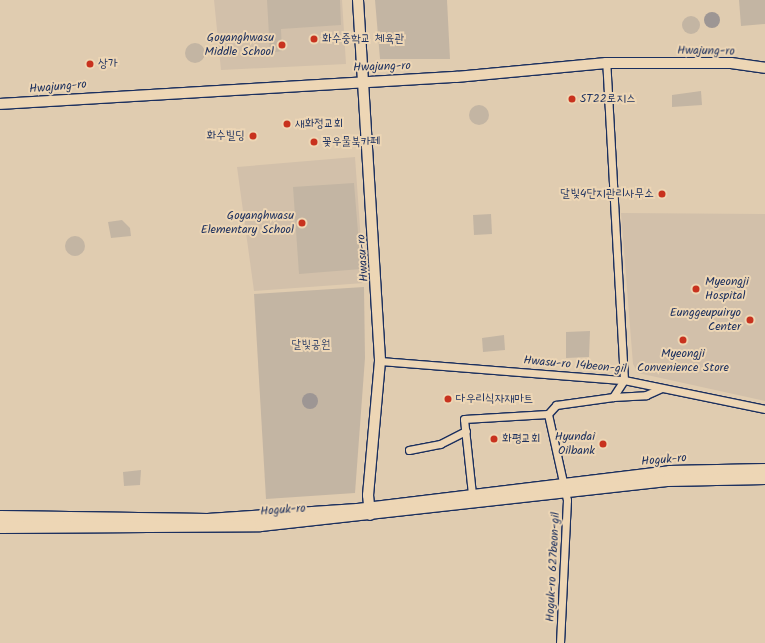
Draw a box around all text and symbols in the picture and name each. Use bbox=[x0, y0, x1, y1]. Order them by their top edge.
place label: Goyanghwasu Middle School bbox=[205, 31, 274, 59]
place label: 화수중학교 체육관 bbox=[322, 32, 404, 46]
marker: 화수중학교 체육관 bbox=[309, 34, 319, 44]
marker: Goyanghwasu Middle School bbox=[277, 40, 287, 50]
street label: Hwajung-ro bbox=[677, 43, 735, 59]
place label: 상가 bbox=[98, 57, 117, 71]
marker: 상가 bbox=[85, 59, 95, 69]
street label: Hwajung-ro bbox=[353, 59, 411, 75]
street label: Hwajung-ro bbox=[29, 77, 87, 97]
place label: ST22로지스 bbox=[580, 92, 636, 106]
marker: ST22로지스 bbox=[567, 94, 577, 104]
place label: 새화정교회 bbox=[295, 117, 343, 131]
marker: 새화정교회 bbox=[282, 119, 292, 129]
place label: 화수빌딩 bbox=[206, 129, 245, 143]
marker: 화수빌딩 bbox=[248, 131, 258, 141]
place label: 꽃우물북카페 bbox=[322, 135, 380, 149]
marker: 꽃우물북카페 bbox=[309, 137, 319, 147]
place label: 달빛4단지관리사무소 bbox=[560, 187, 654, 201]
marker: 달빛4단지관리사무소 bbox=[657, 189, 667, 199]
place label: Goyanghwasu Elementary School bbox=[201, 209, 294, 237]
marker: Goyanghwasu Elementary School bbox=[297, 218, 307, 228]
street label: Hwasu-ro bbox=[354, 234, 372, 282]
place label: Myeongji Hospital bbox=[705, 275, 749, 303]
marker: Myeongji Hospital bbox=[690, 283, 702, 295]
place label: Eunggeupuiryo Center bbox=[670, 306, 741, 334]
marker: Eunggeupuiryo Center bbox=[744, 314, 756, 326]
marker: Myeongji Convenience Store bbox=[678, 335, 688, 345]
park label: 달빛공원 bbox=[292, 338, 330, 352]
place label: Myeongji Convenience Store bbox=[637, 347, 729, 375]
street label: Hwasu-ro 14beon-gil bbox=[523, 353, 627, 377]
place label: 다우리식자재마트 bbox=[456, 392, 533, 406]
marker: 다우리식자재마트 bbox=[443, 394, 453, 404]
place label: Hyundai Oilbank bbox=[555, 430, 595, 458]
place label: 화평교회 bbox=[502, 432, 541, 446]
marker: 화평교회 bbox=[489, 434, 499, 444]
marker: Hyundai Oilbank bbox=[598, 439, 608, 449]
street label: Hoguk-ro bbox=[641, 451, 687, 469]
street label: Hoguk-ro bbox=[260, 501, 306, 519]
street label: Hoguk-ro 627beon-gil bbox=[543, 512, 563, 622]

